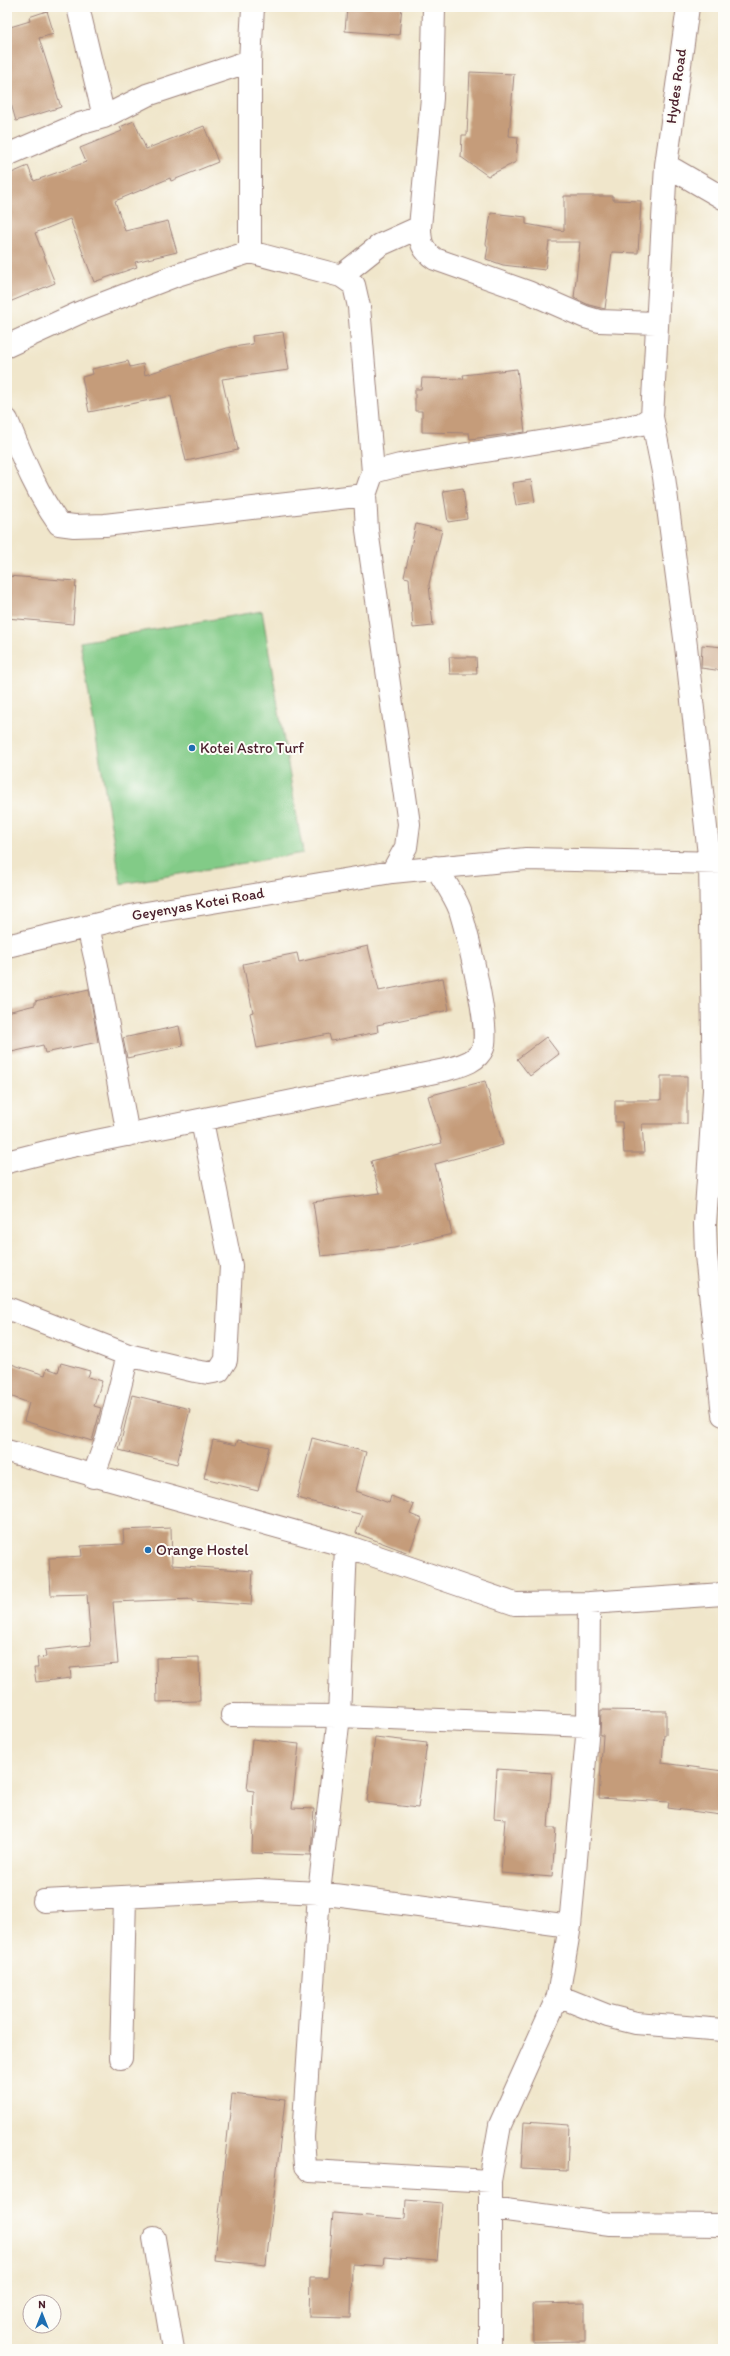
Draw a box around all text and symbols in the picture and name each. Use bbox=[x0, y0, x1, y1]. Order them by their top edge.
street label: Hydes Road bbox=[662, 47, 690, 125]
place label: Kotei Astro Turf bbox=[200, 739, 304, 757]
marker: Kotei Astro Turf bbox=[187, 743, 197, 753]
street label: Geyenyas Kotei Road bbox=[130, 883, 266, 925]
place label: Orange Hostel bbox=[156, 1541, 249, 1559]
marker: Orange Hostel bbox=[143, 1545, 153, 1555]
north arrow bbox=[22, 2294, 62, 2334]
text: N bbox=[38, 2298, 46, 2311]

